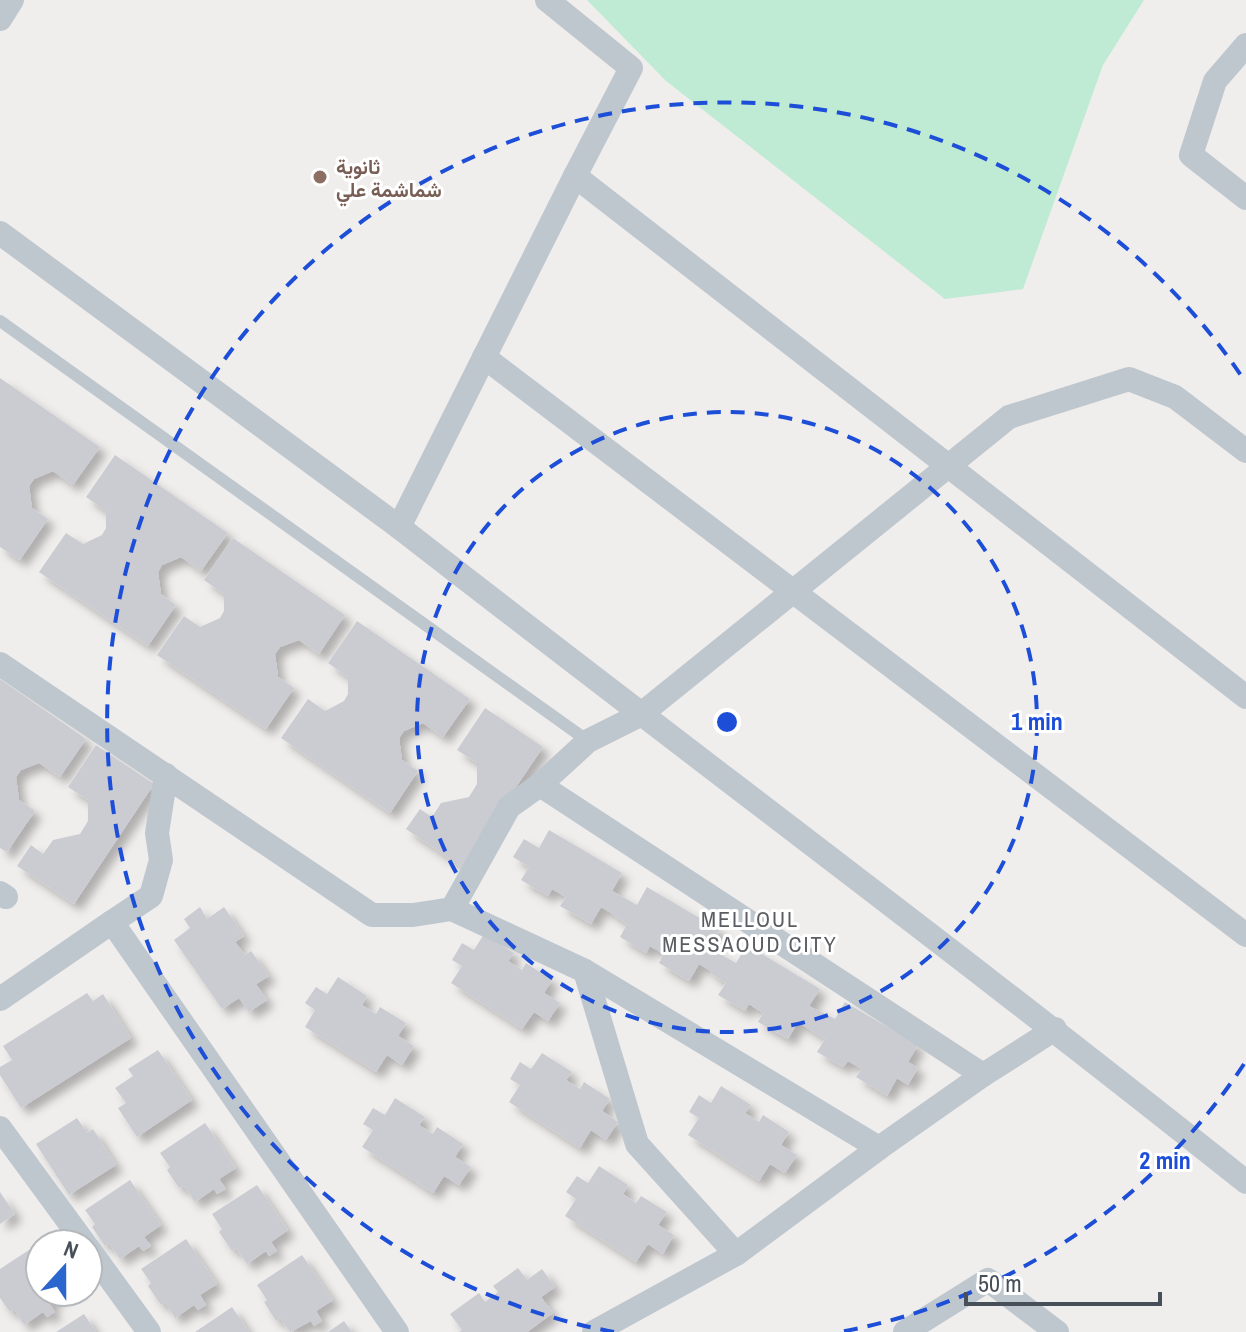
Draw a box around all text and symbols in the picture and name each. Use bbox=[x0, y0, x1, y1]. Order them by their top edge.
place label: ثانوية شماشمة علي bbox=[336, 153, 442, 207]
marker: ثانوية شماشمة علي bbox=[311, 168, 329, 186]
text: 1 min bbox=[1011, 705, 1063, 737]
centre of rings bbox=[713, 708, 741, 736]
district label: MELLOUL MESSAOUD CITY bbox=[662, 904, 838, 959]
text: 2 min bbox=[1139, 1144, 1191, 1176]
north arrow bbox=[24, 1228, 104, 1308]
text: N bbox=[60, 1233, 83, 1266]
scale bar bbox=[966, 1256, 1160, 1306]
text: 50 m bbox=[978, 1267, 1022, 1299]

